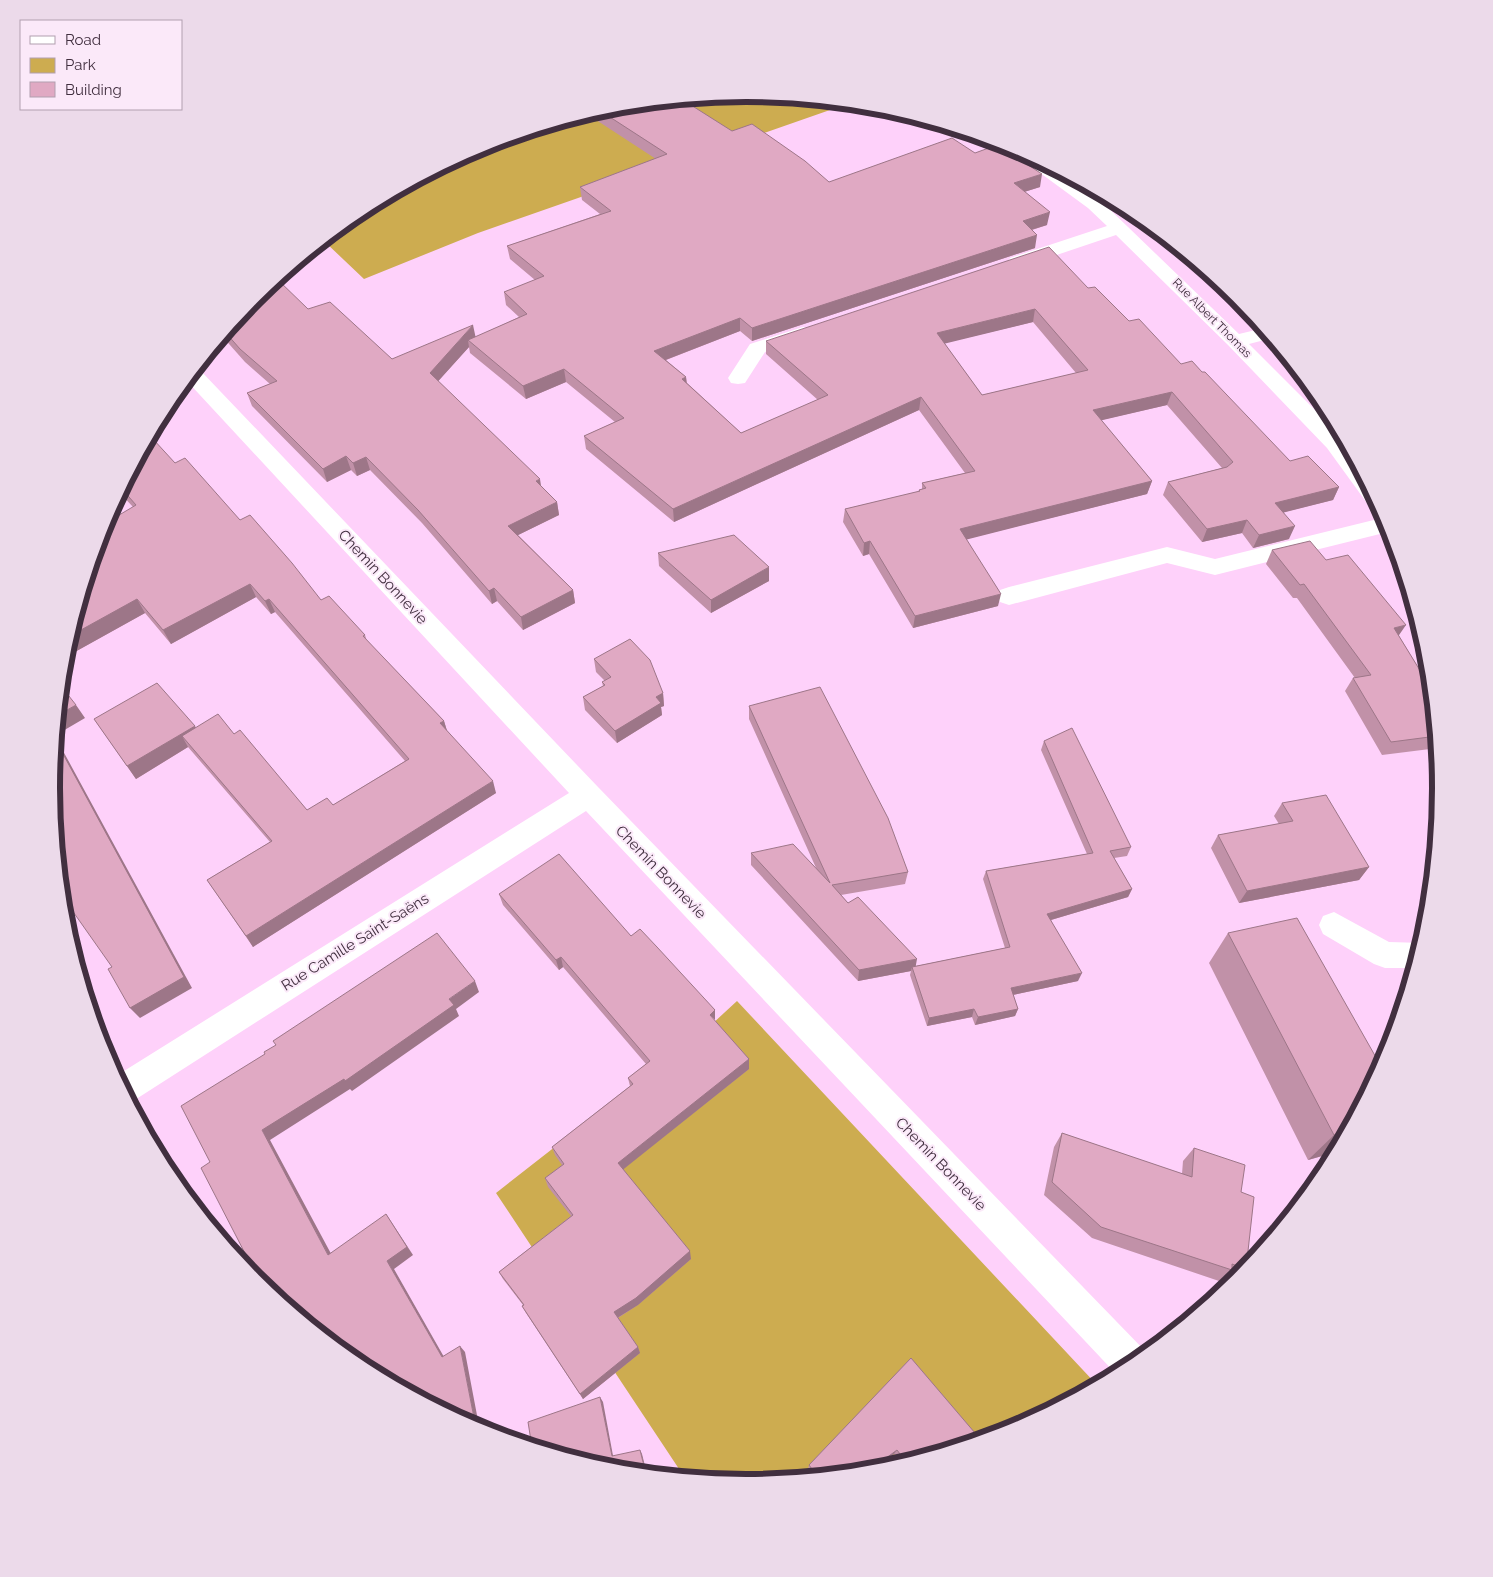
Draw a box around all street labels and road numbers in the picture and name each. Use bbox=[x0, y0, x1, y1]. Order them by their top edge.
street label: Rue Albert Thomas bbox=[1170, 276, 1255, 361]
street label: Chemin Bonnevie bbox=[335, 526, 431, 628]
street label: Chemin Bonnevie bbox=[612, 822, 710, 922]
street label: Rue Camille Saint-Saëns bbox=[278, 889, 432, 995]
street label: Chemin Bonnevie bbox=[892, 1114, 990, 1214]

